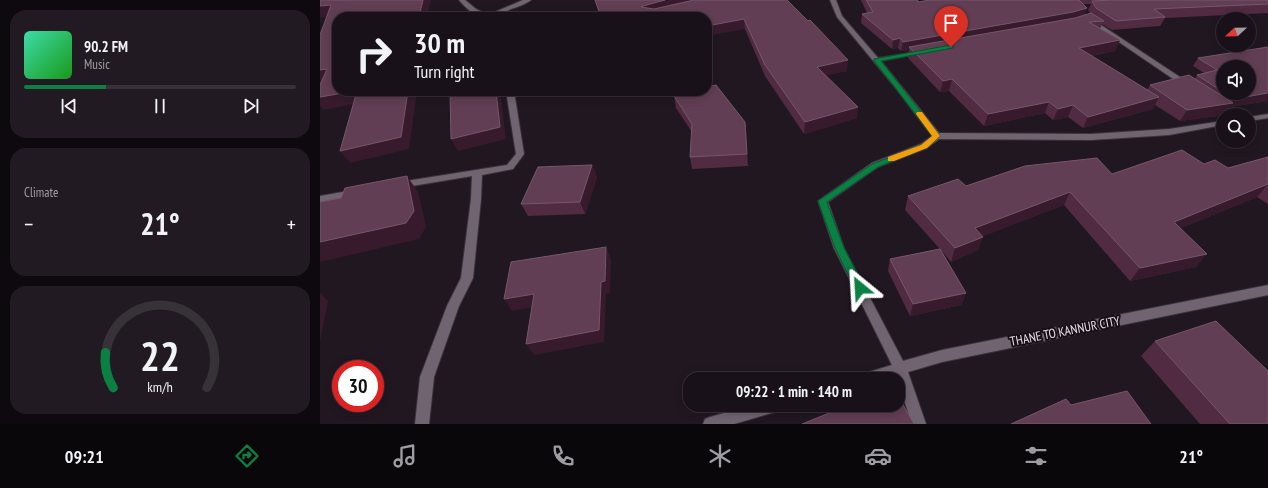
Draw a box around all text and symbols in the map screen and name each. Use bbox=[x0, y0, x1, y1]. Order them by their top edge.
pin bbox=[934, 6, 968, 47]
icon: arrive bbox=[940, 12, 962, 34]
north arrow bbox=[1216, 12, 1256, 52]
map controls bbox=[1216, 12, 1256, 148]
text: 30 m bbox=[414, 24, 465, 61]
icon: right bbox=[348, 28, 400, 80]
text: 90.2 FM bbox=[84, 37, 128, 56]
text: Music bbox=[84, 56, 110, 73]
text: Turn right bbox=[414, 60, 474, 83]
button: sound bbox=[1216, 60, 1256, 100]
icon: previous bbox=[58, 95, 80, 117]
icon: pause bbox=[149, 95, 171, 117]
icon: next bbox=[240, 95, 262, 117]
button: search bbox=[1216, 108, 1256, 148]
text: Climate bbox=[24, 184, 58, 201]
text: 21° bbox=[140, 204, 180, 243]
text: − bbox=[24, 210, 33, 238]
text: + bbox=[287, 210, 296, 238]
position arrow bbox=[839, 267, 881, 309]
street label: THANE TO KANNUR CITY bbox=[1009, 312, 1121, 350]
text: 22 bbox=[140, 329, 180, 382]
speed limit sign: 30 bbox=[332, 360, 384, 412]
text: km/h bbox=[147, 377, 173, 396]
text: 09:22 · 1 min · 140 m bbox=[736, 382, 852, 401]
icon: directions bbox=[233, 442, 261, 470]
icon: music bbox=[391, 442, 419, 470]
icon: phone bbox=[549, 442, 577, 470]
icon: climate bbox=[706, 442, 734, 470]
icon: car bbox=[864, 442, 892, 470]
icon: filters bbox=[1022, 442, 1050, 470]
text: 09:21 bbox=[65, 445, 104, 468]
text: 21° bbox=[1179, 445, 1203, 468]

